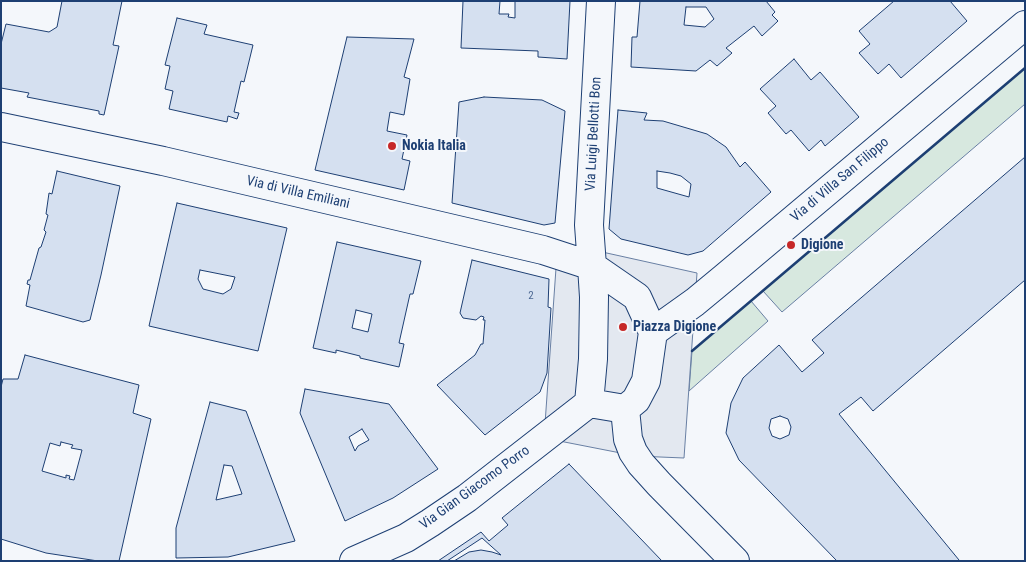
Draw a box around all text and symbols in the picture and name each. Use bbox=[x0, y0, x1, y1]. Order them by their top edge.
street label: Via Luigi Bellotti Bon bbox=[583, 76, 605, 192]
street label: Via di Villa San Filippo bbox=[788, 134, 892, 226]
place label: Nokia Italia bbox=[402, 138, 466, 154]
marker: Nokia Italia bbox=[386, 140, 398, 152]
street label: Via di Villa Emiliani bbox=[245, 173, 351, 213]
place label: Digione bbox=[801, 237, 844, 253]
marker: Digione bbox=[785, 239, 797, 251]
house number: 2 bbox=[528, 289, 534, 303]
place label: Piazza Digione bbox=[633, 319, 716, 335]
marker: Piazza Digione bbox=[617, 321, 629, 333]
street label: Via Gian Giacomo Porro bbox=[417, 442, 533, 534]

